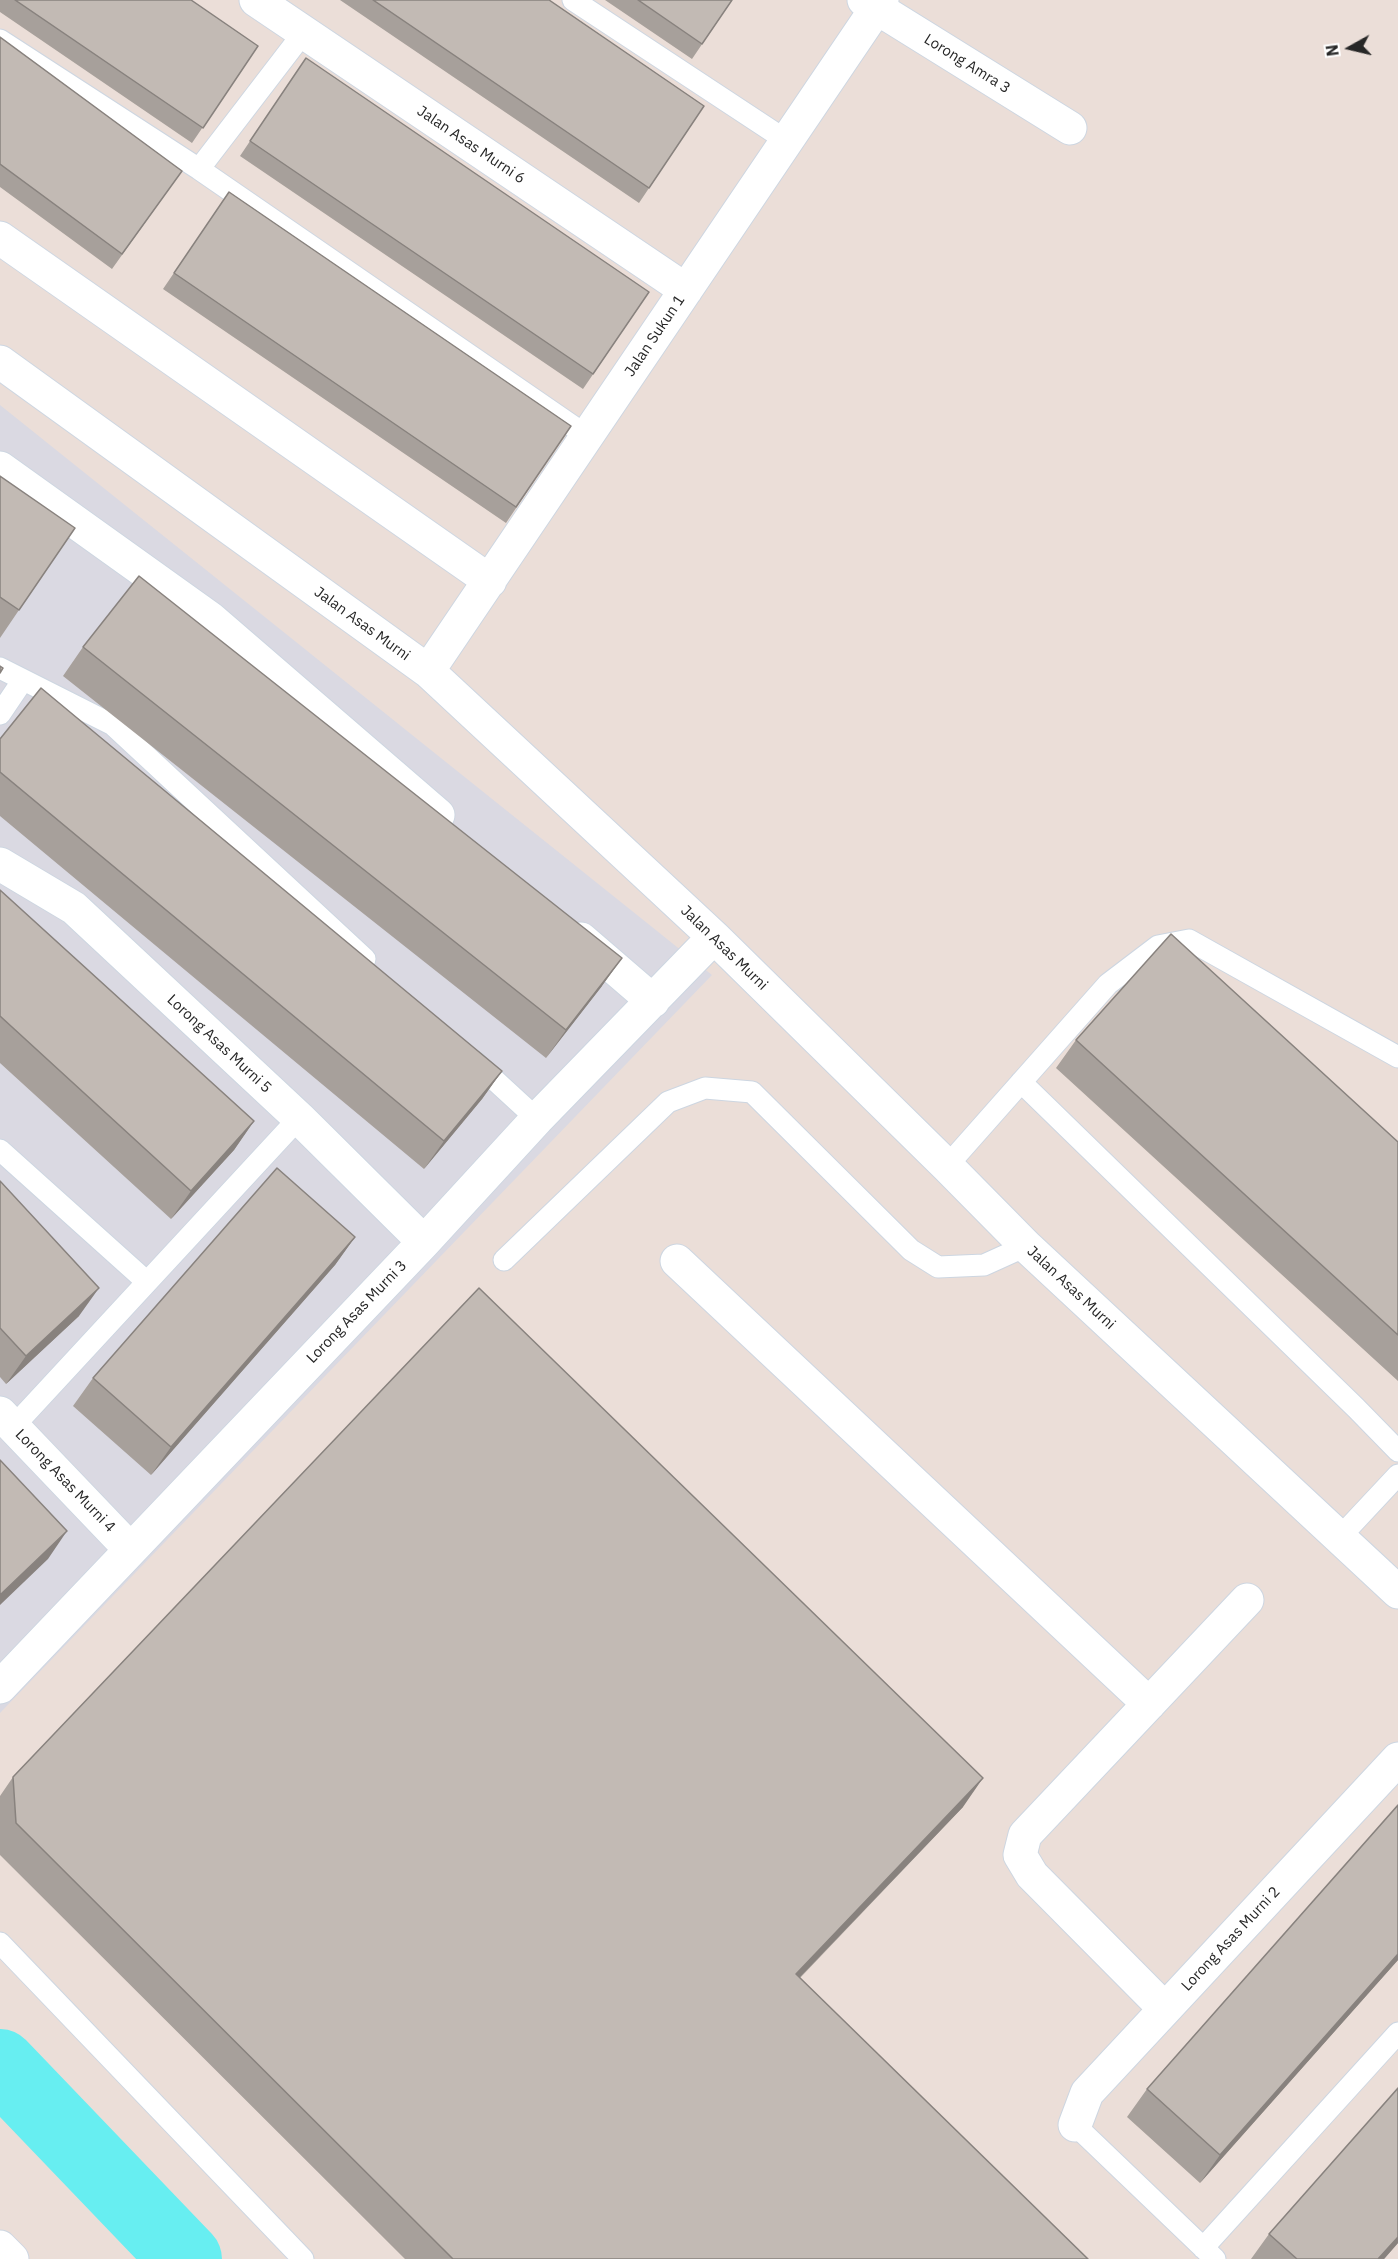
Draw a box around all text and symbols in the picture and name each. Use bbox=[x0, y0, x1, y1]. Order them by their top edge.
north arrow bbox=[1320, 18, 1380, 78]
street label: Lorong Amra 3 bbox=[921, 30, 1013, 98]
text: N bbox=[1321, 43, 1343, 58]
street label: Jalan Asas Murni 6 bbox=[413, 102, 529, 188]
street label: Jalan Sukun 1 bbox=[621, 292, 689, 380]
street label: Jalan Asas Murni bbox=[311, 583, 413, 665]
street label: Jalan Asas Murni bbox=[677, 902, 771, 994]
street label: Lorong Asas Murni 5 bbox=[163, 991, 275, 1097]
street label: Jalan Asas Murni bbox=[1023, 1243, 1119, 1333]
street label: Lorong Asas Murni 3 bbox=[303, 1257, 411, 1367]
street label: Lorong Asas Murni 4 bbox=[11, 1426, 119, 1536]
street label: Lorong Asas Murni 2 bbox=[1178, 1883, 1284, 1995]

